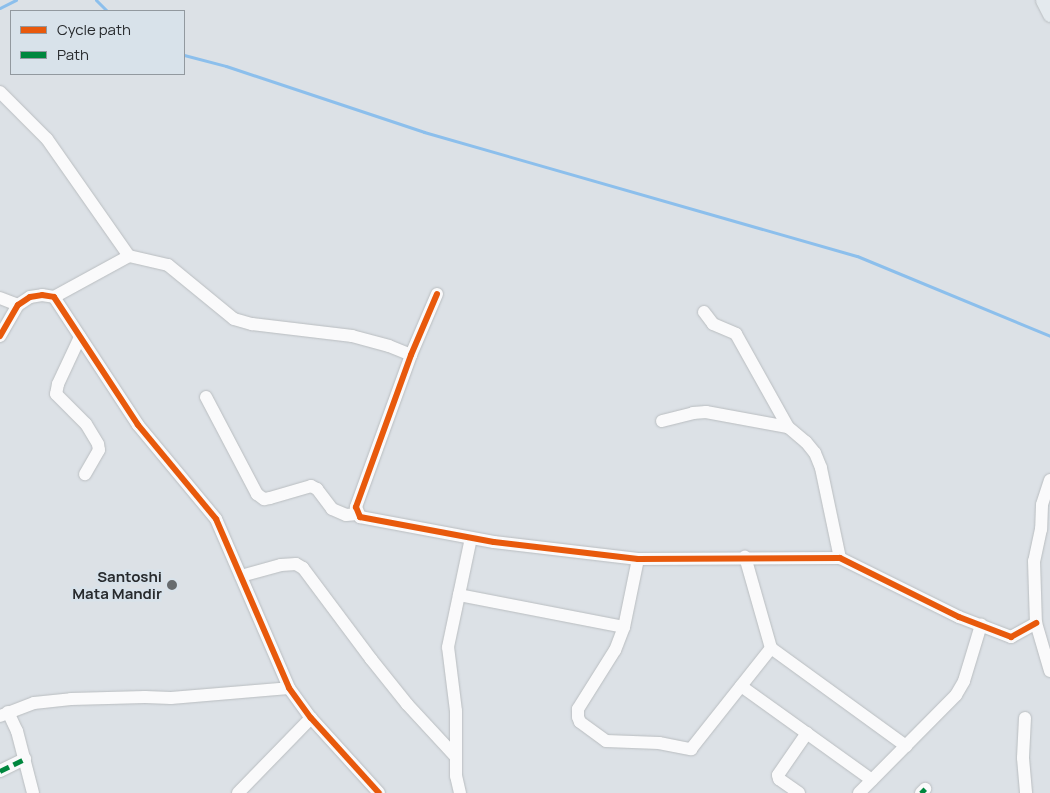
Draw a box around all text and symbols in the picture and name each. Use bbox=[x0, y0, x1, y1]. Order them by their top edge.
legend bbox=[10, 10, 185, 75]
text: Cycle path bbox=[57, 19, 131, 40]
text: Path bbox=[57, 44, 89, 65]
place label: Santoshi Mata Mandir bbox=[72, 567, 162, 602]
marker: Santoshi Mata Mandir bbox=[166, 579, 178, 591]

